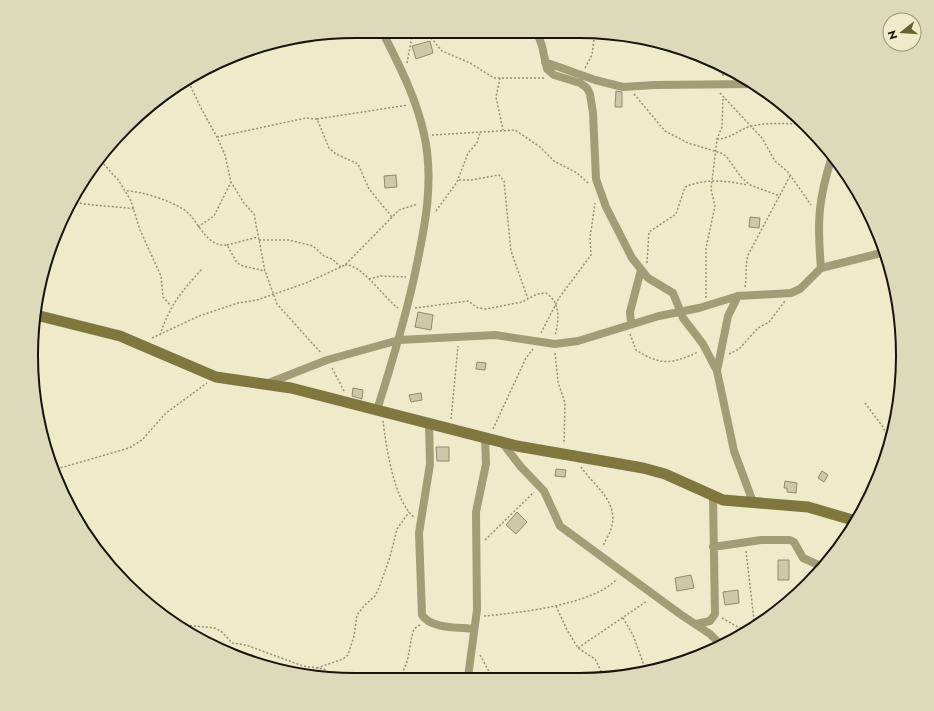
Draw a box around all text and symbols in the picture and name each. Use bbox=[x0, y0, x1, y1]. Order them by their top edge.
north arrow bbox=[882, 12, 922, 52]
text: N bbox=[884, 28, 901, 41]

